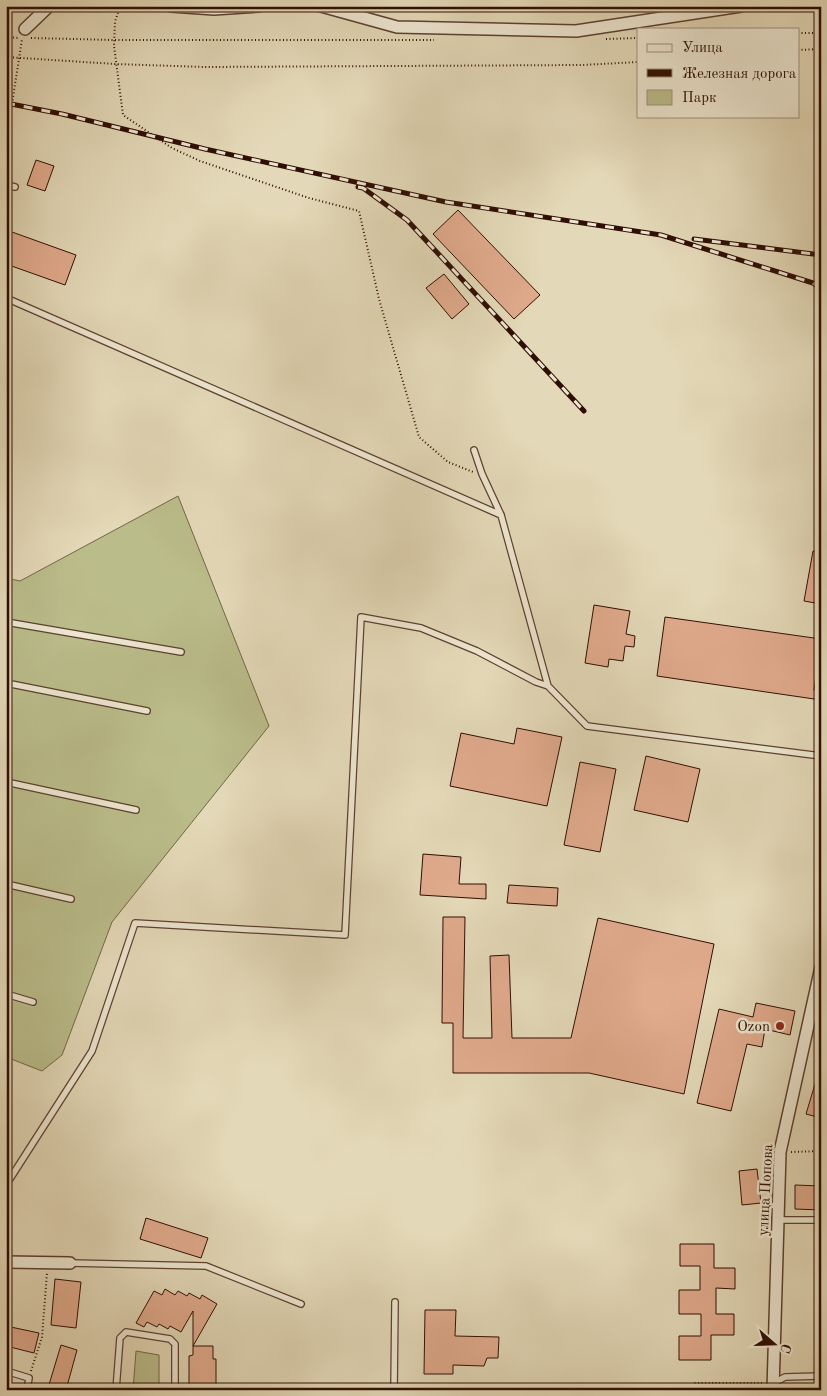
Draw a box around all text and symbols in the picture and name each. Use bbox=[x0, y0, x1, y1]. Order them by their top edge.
legend bbox=[637, 28, 800, 118]
text: Улица bbox=[682, 41, 723, 56]
text: Железная дорога bbox=[682, 67, 797, 82]
text: Парк bbox=[682, 91, 717, 106]
place label: Ozon bbox=[737, 1020, 770, 1035]
marker: Ozon bbox=[774, 1020, 786, 1032]
street label: улица Попова bbox=[757, 1143, 776, 1236]
north arrow bbox=[750, 1318, 800, 1368]
text: С bbox=[777, 1341, 793, 1355]

